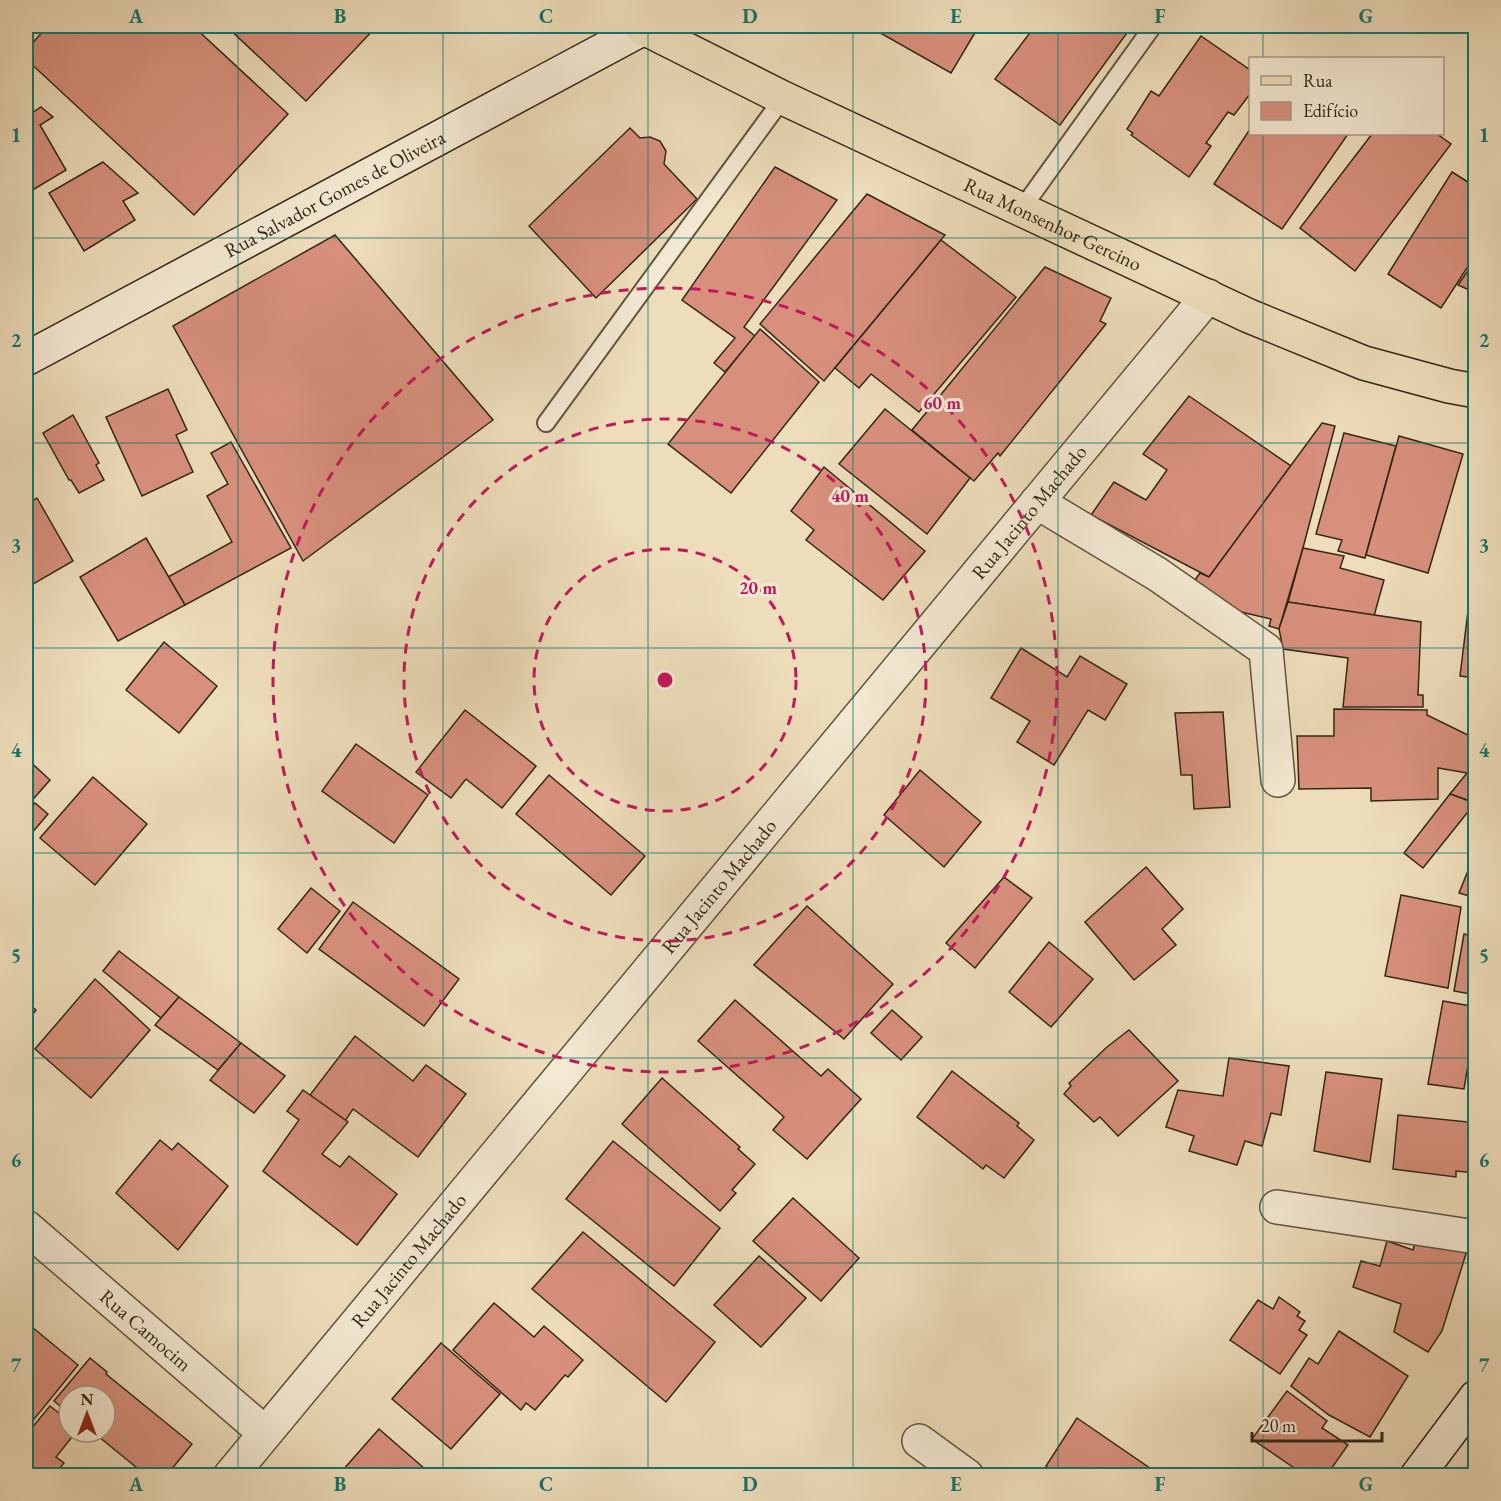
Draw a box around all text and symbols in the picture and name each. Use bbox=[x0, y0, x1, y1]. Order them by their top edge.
text: A bbox=[128, 3, 144, 29]
text: B bbox=[334, 3, 346, 29]
text: C bbox=[539, 3, 553, 29]
text: D bbox=[742, 3, 758, 29]
text: E bbox=[950, 3, 962, 29]
text: F bbox=[1155, 3, 1166, 29]
text: G bbox=[1359, 3, 1373, 29]
legend bbox=[1249, 57, 1444, 135]
text: Rua bbox=[1303, 69, 1333, 92]
text: Edifício bbox=[1303, 99, 1358, 122]
text: 1 bbox=[11, 122, 21, 148]
text: 1 bbox=[1479, 122, 1489, 148]
street label: Rua Salvador Gomes de Oliveira bbox=[220, 124, 450, 264]
street label: Rua Monsenhor Gercino bbox=[960, 172, 1146, 277]
text: 2 bbox=[11, 327, 22, 353]
text: 2 bbox=[1479, 327, 1490, 353]
text: 60 m bbox=[923, 391, 961, 414]
street label: Rua Jacinto Machado bbox=[965, 439, 1092, 585]
text: 40 m bbox=[831, 484, 869, 507]
text: 3 bbox=[11, 532, 21, 558]
text: 3 bbox=[1479, 532, 1489, 558]
text: 20 m bbox=[739, 576, 777, 599]
centre of rings bbox=[655, 670, 675, 690]
text: 4 bbox=[11, 737, 22, 763]
text: 4 bbox=[1479, 737, 1490, 763]
street label: Rua Jacinto Machado bbox=[655, 813, 782, 959]
text: 5 bbox=[11, 942, 21, 968]
text: 5 bbox=[1479, 942, 1489, 968]
text: 6 bbox=[11, 1147, 22, 1173]
text: 6 bbox=[1479, 1147, 1490, 1173]
street label: Rua Jacinto Machado bbox=[345, 1188, 472, 1333]
street label: Rua Camocim bbox=[94, 1283, 197, 1377]
text: 7 bbox=[11, 1352, 22, 1378]
text: 7 bbox=[1479, 1352, 1490, 1378]
north arrow bbox=[57, 1384, 117, 1444]
text: N bbox=[81, 1389, 94, 1410]
scale bar bbox=[1252, 1405, 1382, 1443]
text: 20 m bbox=[1261, 1414, 1296, 1437]
text: A bbox=[128, 1471, 144, 1497]
text: B bbox=[334, 1471, 346, 1497]
text: C bbox=[539, 1471, 553, 1497]
text: D bbox=[742, 1471, 758, 1497]
text: E bbox=[950, 1471, 962, 1497]
text: F bbox=[1155, 1471, 1166, 1497]
text: G bbox=[1359, 1471, 1373, 1497]

